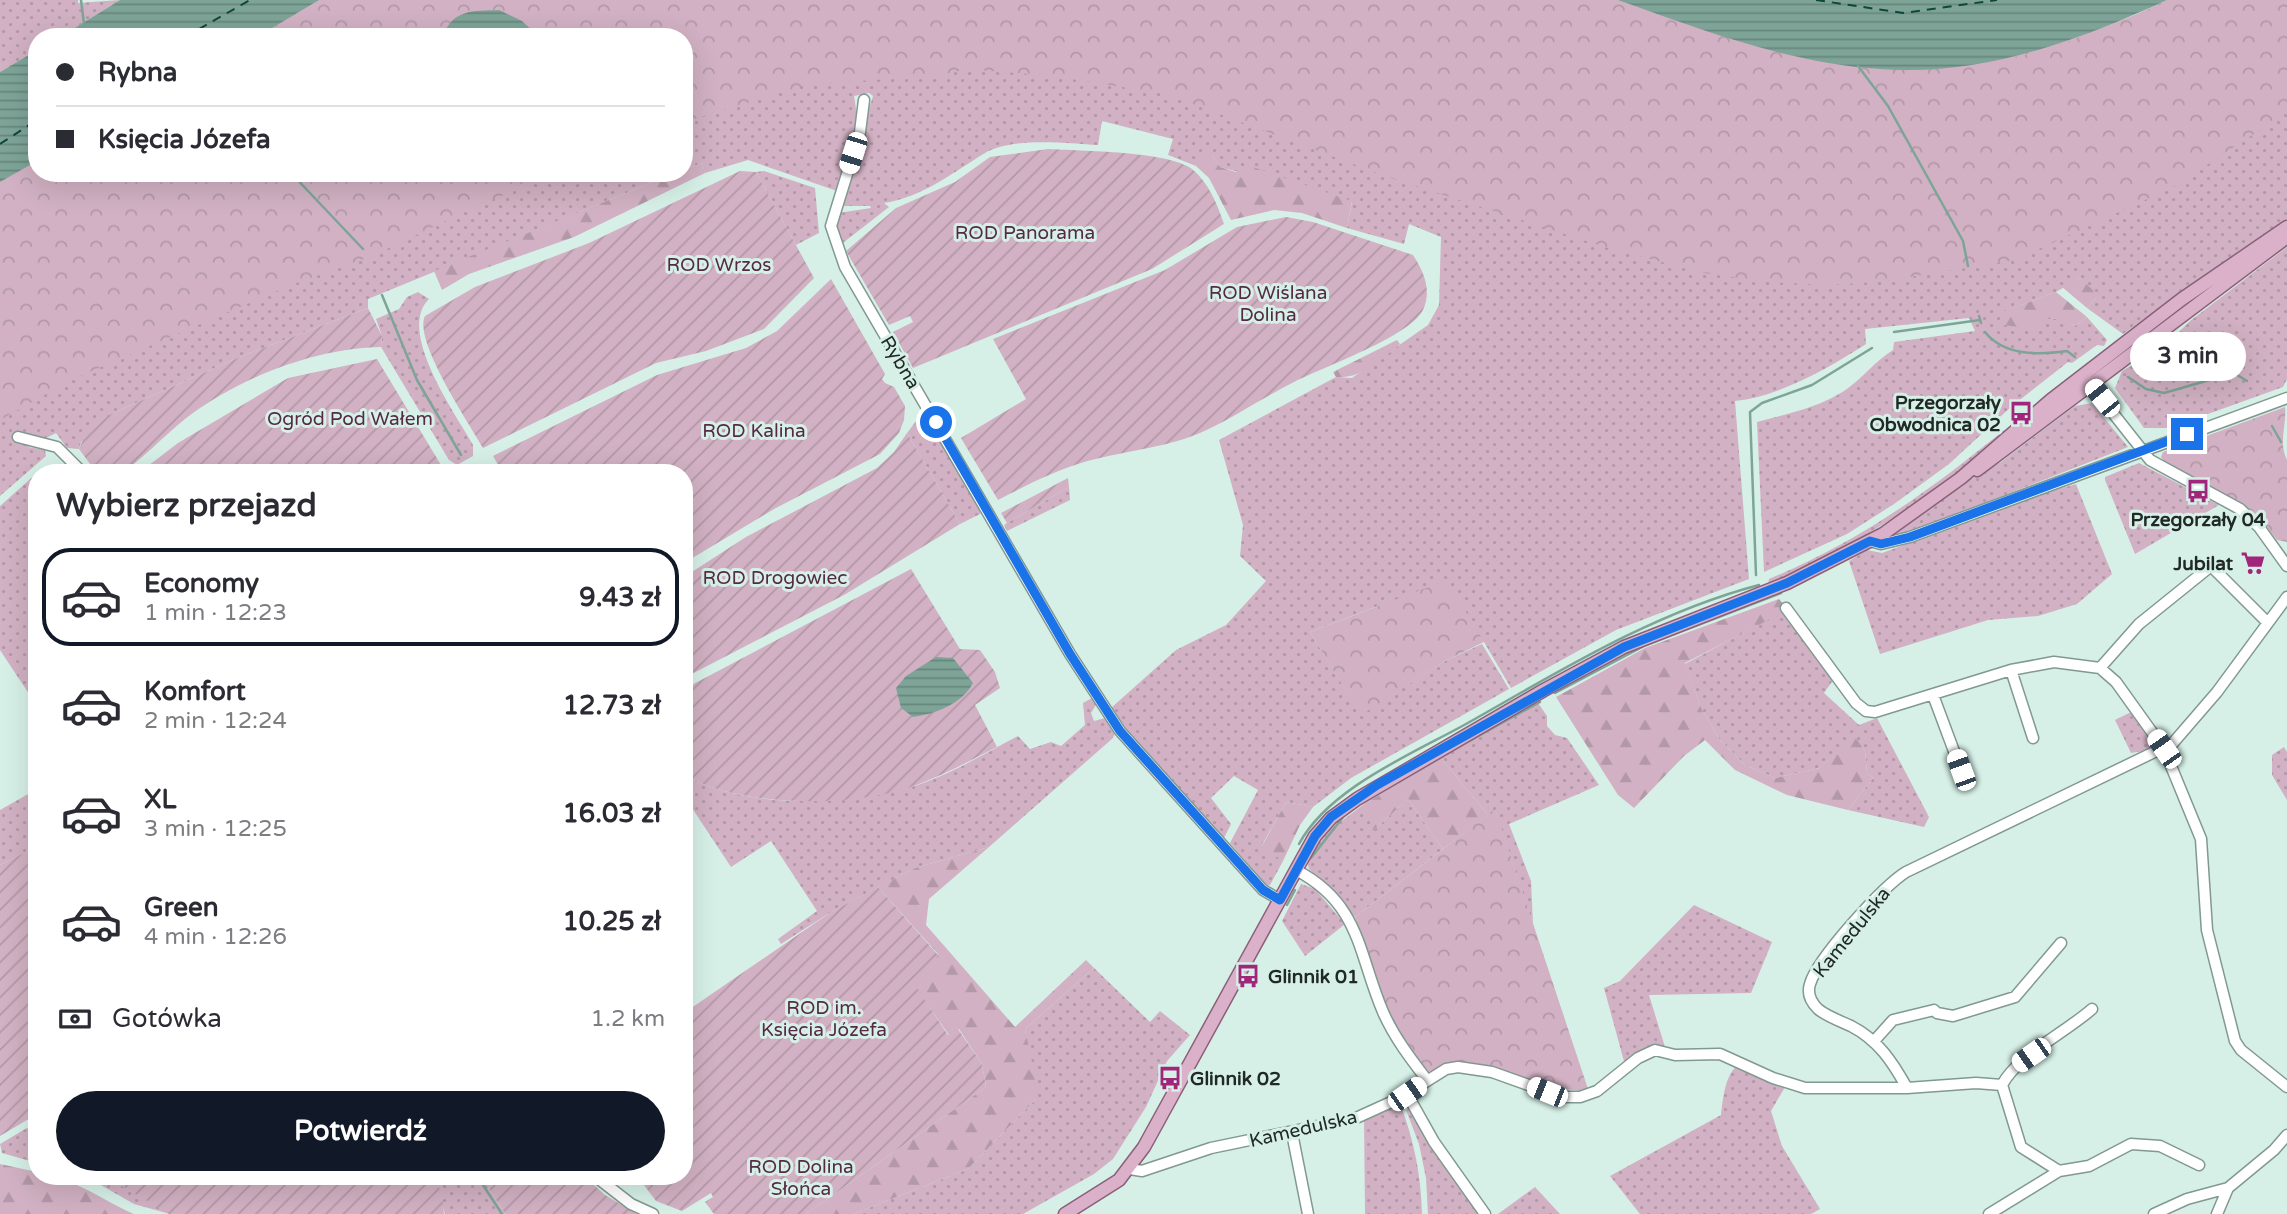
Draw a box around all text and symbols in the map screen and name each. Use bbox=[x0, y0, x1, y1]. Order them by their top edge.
text: Rybna bbox=[98, 57, 177, 88]
text: Księcia Józefa bbox=[98, 124, 271, 155]
car bbox=[837, 130, 870, 176]
park label: ROD Panorama bbox=[955, 222, 1095, 244]
park label: ROD Wrzos bbox=[667, 254, 771, 276]
park label: ROD Wiślana Dolina bbox=[1209, 282, 1327, 326]
street label: Rybna bbox=[876, 332, 925, 393]
callout: 3 min bbox=[2129, 332, 2245, 382]
text: 3 min bbox=[2157, 342, 2219, 370]
car bbox=[2081, 375, 2124, 421]
place label: Przegorzały Obwodnica 02 bbox=[1870, 392, 2002, 436]
bus stop icon: Przegorzały Obwodnica 02 bbox=[2007, 399, 2035, 427]
route start bbox=[920, 406, 952, 438]
park label: Ogród Pod Wałem bbox=[267, 408, 433, 430]
route end bbox=[2171, 418, 2203, 450]
park label: ROD Kalina bbox=[702, 420, 806, 442]
bus stop icon: Przegorzały 04 bbox=[2184, 477, 2212, 505]
text: Wybierz przejazd bbox=[56, 487, 317, 525]
place label: Przegorzały 04 bbox=[2131, 509, 2266, 532]
supermarket icon: Jubilat bbox=[2239, 549, 2267, 577]
place label: Jubilat bbox=[2172, 553, 2234, 575]
icon: car bbox=[60, 566, 123, 629]
park label: ROD Drogowiec bbox=[703, 567, 847, 589]
text: Economy bbox=[144, 568, 259, 599]
text: 9.43 zł bbox=[579, 582, 661, 613]
text: 1 min · 12:23 bbox=[144, 599, 287, 627]
icon: car bbox=[60, 674, 123, 737]
text: Komfort bbox=[144, 676, 246, 707]
text: 12.73 zł bbox=[563, 690, 661, 721]
text: 2 min · 12:24 bbox=[144, 707, 287, 735]
car bbox=[2144, 726, 2185, 772]
car bbox=[1944, 747, 1979, 793]
icon: car bbox=[60, 782, 123, 845]
text: XL bbox=[144, 784, 176, 815]
text: 16.03 zł bbox=[562, 798, 661, 829]
text: 3 min · 12:25 bbox=[144, 815, 287, 843]
street label: Kamedulska bbox=[1809, 883, 1895, 982]
icon: car bbox=[60, 890, 123, 953]
text: Green bbox=[144, 892, 219, 923]
text: 10.25 zł bbox=[562, 906, 661, 937]
text: 4 min · 12:26 bbox=[144, 923, 287, 951]
bus stop icon: Glinnik 01 bbox=[1234, 962, 1262, 990]
place label: Glinnik 01 bbox=[1268, 966, 1359, 988]
park label: ROD im. Księcia Józefa bbox=[761, 997, 887, 1041]
icon: cash bbox=[56, 1000, 94, 1038]
text: Gotówka bbox=[112, 1003, 222, 1034]
text: 1.2 km bbox=[591, 1005, 665, 1033]
car bbox=[2008, 1034, 2055, 1076]
bus stop icon: Glinnik 02 bbox=[1156, 1064, 1184, 1092]
place label: Glinnik 02 bbox=[1190, 1068, 1281, 1090]
car bbox=[1384, 1073, 1431, 1115]
car bbox=[1524, 1074, 1571, 1110]
button: Potwierdź bbox=[56, 1091, 665, 1171]
street label: Kamedulska bbox=[1247, 1106, 1359, 1152]
park label: ROD Dolina Słońca bbox=[748, 1156, 854, 1200]

